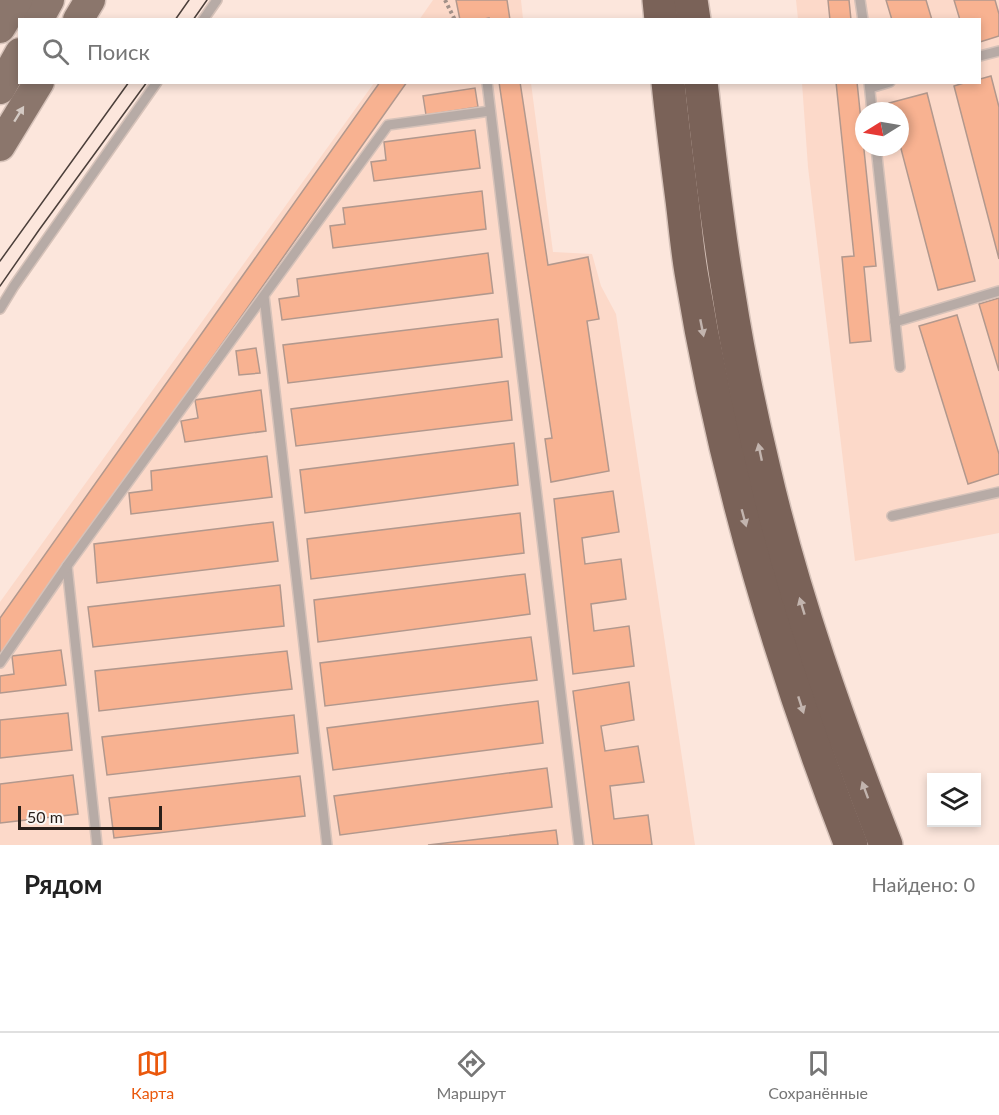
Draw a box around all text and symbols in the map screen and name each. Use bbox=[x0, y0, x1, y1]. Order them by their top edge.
search box bbox=[18, 18, 981, 84]
icon: search bbox=[39, 35, 72, 68]
text: Поиск bbox=[87, 38, 150, 65]
north arrow bbox=[855, 102, 909, 156]
one-way arrow bbox=[14, 106, 25, 122]
one-way arrow bbox=[698, 319, 707, 338]
one-way arrow bbox=[755, 442, 764, 461]
one-way arrow bbox=[740, 509, 749, 527]
one-way arrow bbox=[797, 597, 806, 615]
one-way arrow bbox=[797, 696, 806, 714]
map controls bbox=[927, 773, 981, 827]
button: layers bbox=[927, 773, 981, 827]
one-way arrow bbox=[859, 781, 869, 799]
scale bar bbox=[18, 803, 162, 830]
text: 50 m bbox=[27, 807, 63, 826]
text: Рядом bbox=[24, 868, 102, 900]
text: Найдено: 0 bbox=[872, 872, 975, 896]
tab: Карта bbox=[131, 1047, 174, 1102]
tab: Маршрут bbox=[436, 1047, 506, 1102]
tab: Сохранённые bbox=[768, 1047, 868, 1102]

